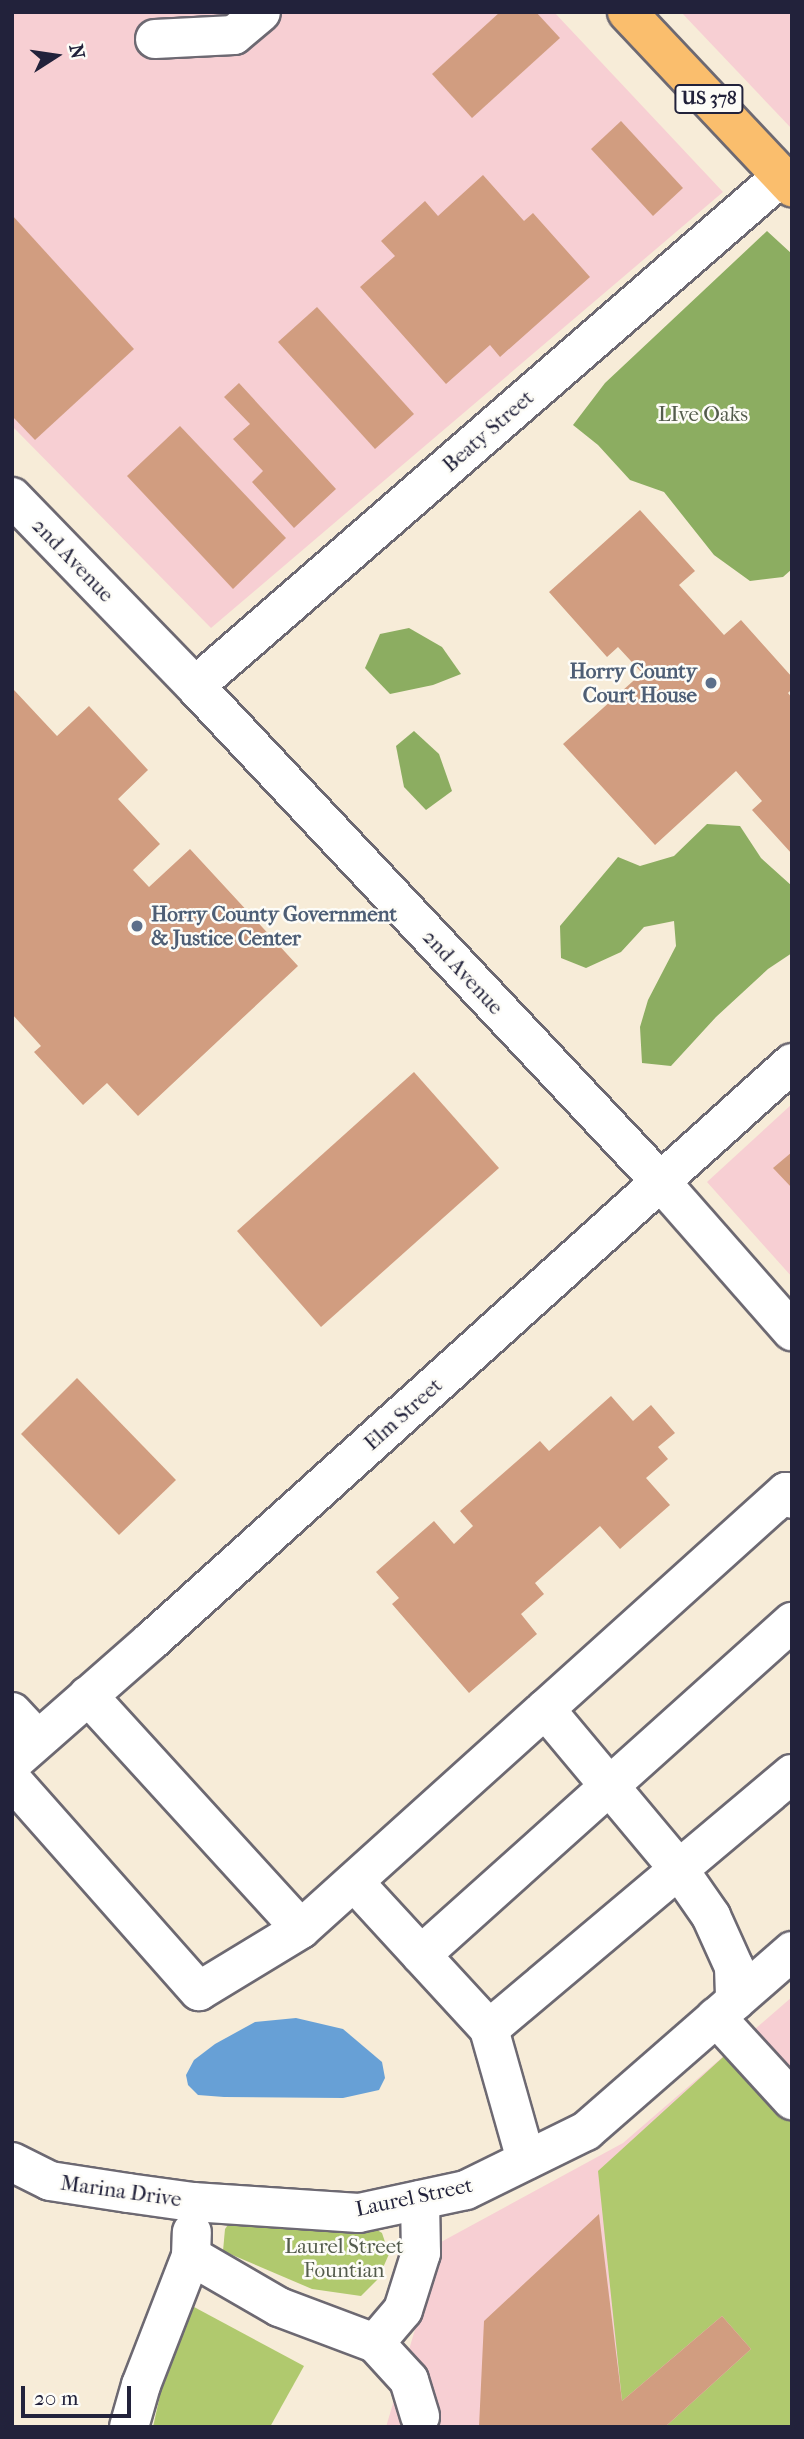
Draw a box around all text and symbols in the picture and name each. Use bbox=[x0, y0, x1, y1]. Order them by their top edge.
north arrow bbox=[21, 21, 91, 91]
text: N bbox=[64, 42, 89, 61]
road number: US 378 bbox=[674, 83, 744, 114]
street label: Beaty Street bbox=[437, 385, 539, 477]
park label: LIve Oaks bbox=[658, 401, 748, 427]
street label: 2nd Avenue bbox=[27, 513, 119, 607]
place label: Horry County Court House bbox=[569, 658, 697, 708]
marker: Horry County Court House bbox=[703, 675, 719, 691]
place label: Horry County Government & Justice Center bbox=[151, 901, 397, 951]
marker: Horry County Government & Justice Center bbox=[129, 918, 145, 934]
street label: 2nd Avenue bbox=[417, 924, 509, 1020]
street label: Elm Street bbox=[359, 1373, 447, 1455]
street label: Marina Drive bbox=[59, 2170, 183, 2212]
street label: Laurel Street bbox=[353, 2172, 475, 2222]
park label: Laurel Street Fountian bbox=[284, 2233, 404, 2283]
scale bar bbox=[24, 2372, 135, 2416]
text: 20 m bbox=[34, 2386, 78, 2410]

